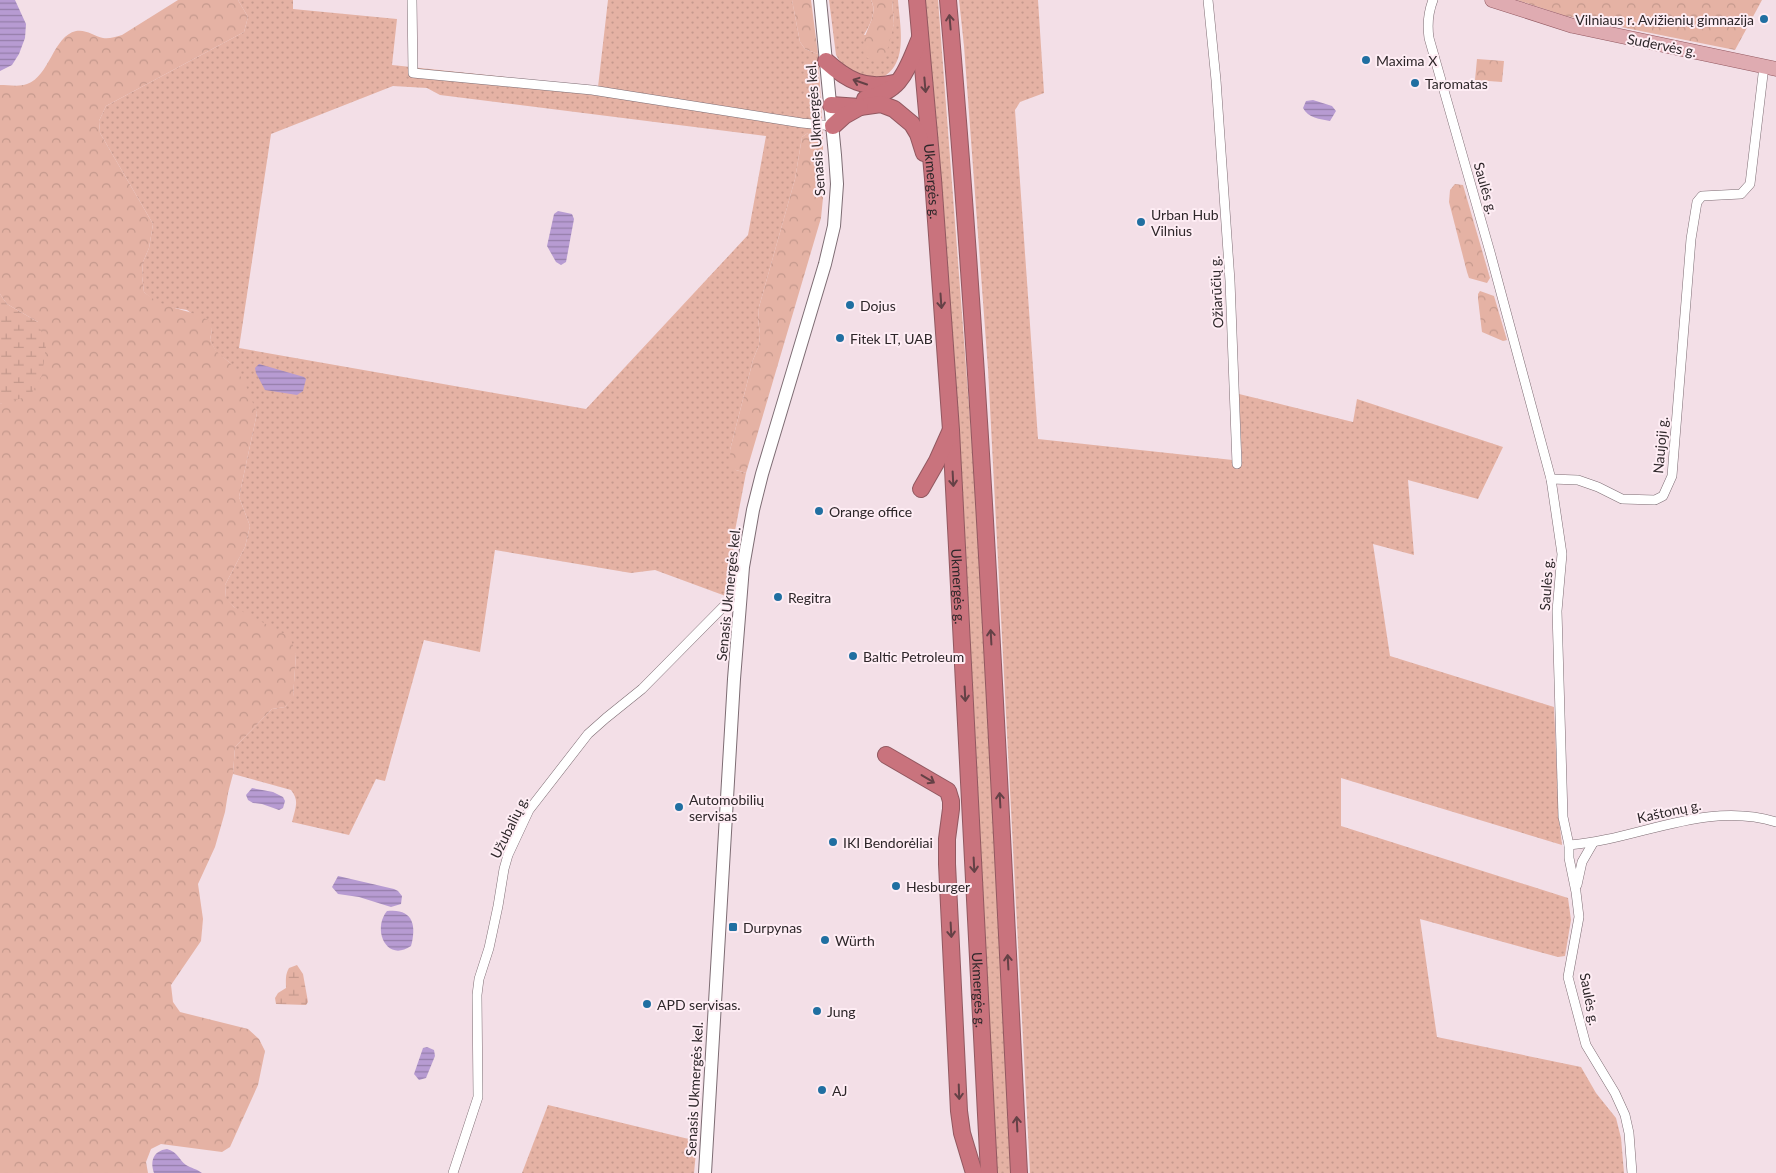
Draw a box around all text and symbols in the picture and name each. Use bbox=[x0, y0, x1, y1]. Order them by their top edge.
place label: Vilniaus r. Avižienių gimnazija bbox=[1575, 11, 1754, 28]
marker: Vilniaus r. Avižienių gimnazija bbox=[1758, 13, 1770, 25]
one-way arrow bbox=[945, 15, 954, 31]
street label: Sudervės g. bbox=[1626, 30, 1698, 60]
place label: Maxima X bbox=[1376, 52, 1437, 69]
marker: Maxima X bbox=[1360, 54, 1372, 66]
street label: Senasis Ukmergės kel. bbox=[802, 61, 828, 197]
place label: Taromatas bbox=[1425, 75, 1488, 92]
one-way arrow bbox=[852, 77, 868, 86]
one-way arrow bbox=[920, 77, 930, 93]
marker: Taromatas bbox=[1409, 77, 1421, 89]
street label: Ukmergės g. bbox=[921, 143, 944, 220]
street label: Saulės g. bbox=[1470, 160, 1502, 216]
place label: Urban Hub Vilnius bbox=[1151, 206, 1219, 239]
marker: Urban Hub Vilnius bbox=[1135, 216, 1147, 228]
street label: Ožiarūčių g. bbox=[1206, 255, 1226, 329]
one-way arrow bbox=[937, 293, 946, 309]
place label: Dojus bbox=[860, 297, 896, 314]
marker: Dojus bbox=[844, 299, 856, 311]
place label: Fitek LT, UAB bbox=[850, 330, 933, 347]
marker: Fitek LT, UAB bbox=[834, 332, 846, 344]
street label: Naujoji g. bbox=[1649, 416, 1671, 474]
one-way arrow bbox=[949, 471, 958, 487]
place label: Orange office bbox=[829, 503, 912, 520]
marker: Orange office bbox=[813, 505, 825, 517]
street label: Senasis Ukmergės kel. bbox=[713, 526, 743, 662]
street label: Ukmergės g. bbox=[949, 548, 969, 625]
street label: Saulės g. bbox=[1536, 557, 1556, 611]
place label: Regitra bbox=[788, 589, 831, 606]
marker: Regitra bbox=[772, 591, 784, 603]
one-way arrow bbox=[987, 630, 996, 646]
place label: Baltic Petroleum bbox=[863, 648, 964, 665]
marker: Baltic Petroleum bbox=[847, 650, 859, 662]
one-way arrow bbox=[960, 685, 969, 701]
one-way arrow bbox=[921, 775, 935, 785]
place label: Automobilių servisas bbox=[689, 791, 764, 824]
one-way arrow bbox=[995, 792, 1004, 808]
street label: Užubalių g. bbox=[487, 793, 531, 861]
street label: Kaštonų g. bbox=[1635, 796, 1703, 826]
marker: Automobilių servisas bbox=[673, 801, 685, 813]
place label: IKI Bendorėliai bbox=[843, 834, 933, 851]
marker: IKI Bendorėliai bbox=[827, 836, 839, 848]
one-way arrow bbox=[969, 857, 978, 873]
place label: Hesburger bbox=[906, 878, 970, 895]
marker: Hesburger bbox=[890, 880, 902, 892]
place label: Durpynas bbox=[743, 919, 802, 936]
marker: Durpynas bbox=[727, 921, 739, 933]
one-way arrow bbox=[946, 921, 955, 937]
place label: Würth bbox=[835, 932, 875, 949]
marker: Würth bbox=[819, 934, 831, 946]
street label: Ukmergės g. bbox=[969, 952, 990, 1028]
one-way arrow bbox=[1004, 954, 1013, 970]
street label: Saulės g. bbox=[1577, 971, 1603, 1027]
place label: APD servisas. bbox=[657, 996, 741, 1013]
marker: APD servisas. bbox=[641, 998, 653, 1010]
place label: Jung bbox=[827, 1003, 856, 1020]
marker: Jung bbox=[811, 1005, 823, 1017]
street label: Senasis Ukmergės kel. bbox=[682, 1021, 706, 1157]
place label: AJ bbox=[832, 1082, 847, 1099]
marker: AJ bbox=[816, 1084, 828, 1096]
one-way arrow bbox=[954, 1084, 963, 1100]
one-way arrow bbox=[1012, 1117, 1021, 1133]

